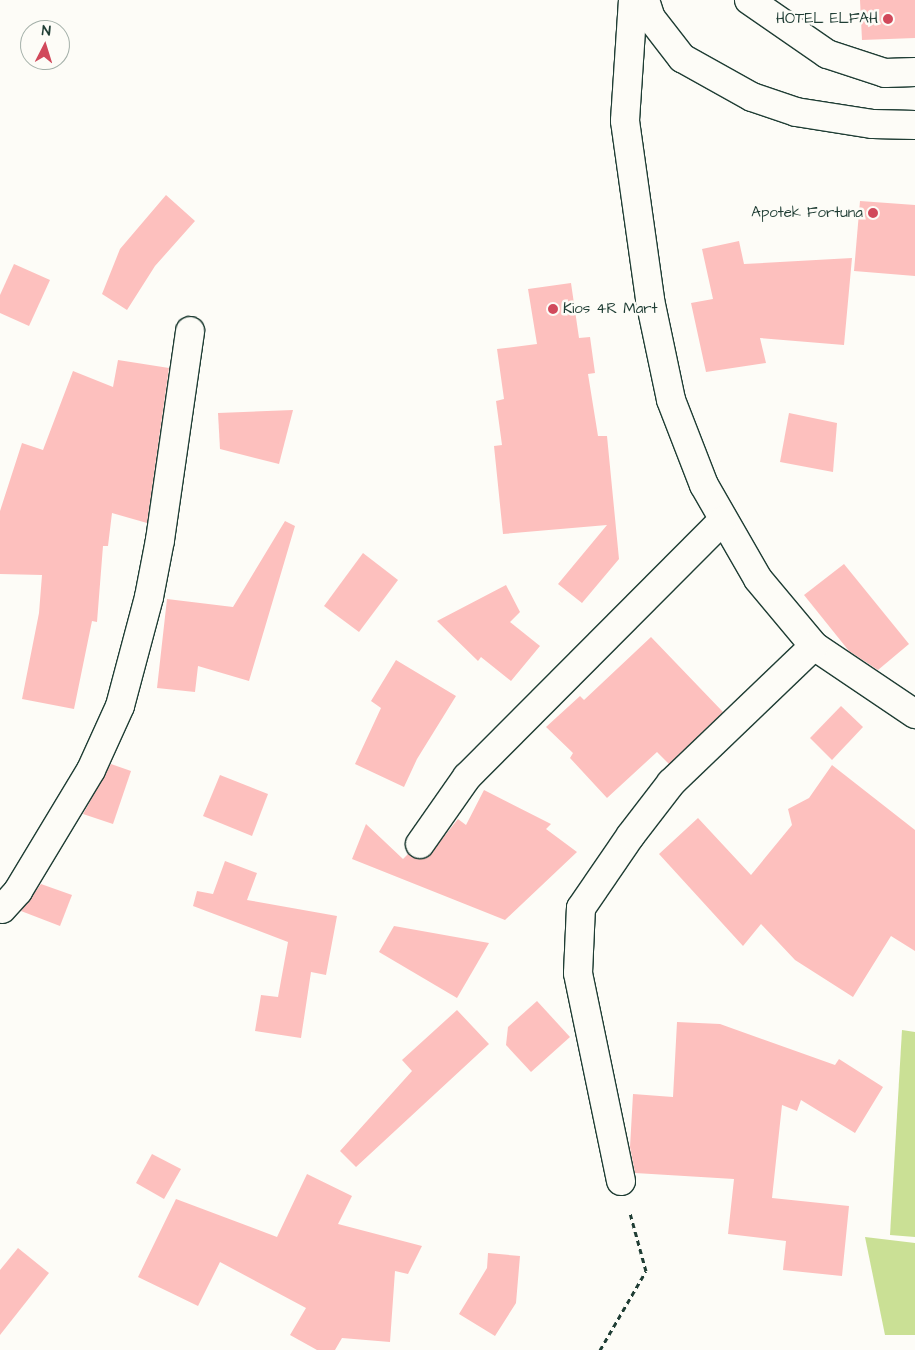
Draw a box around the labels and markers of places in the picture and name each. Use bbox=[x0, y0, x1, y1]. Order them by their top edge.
place label: HOTEL ELFAH bbox=[776, 10, 878, 28]
marker: HOTEL ELFAH bbox=[882, 13, 894, 25]
place label: Apotek Fortuna bbox=[751, 204, 863, 222]
marker: Apotek Fortuna bbox=[867, 207, 879, 219]
place label: Kios 4R Mart bbox=[563, 300, 658, 318]
marker: Kios 4R Mart bbox=[547, 303, 559, 315]

